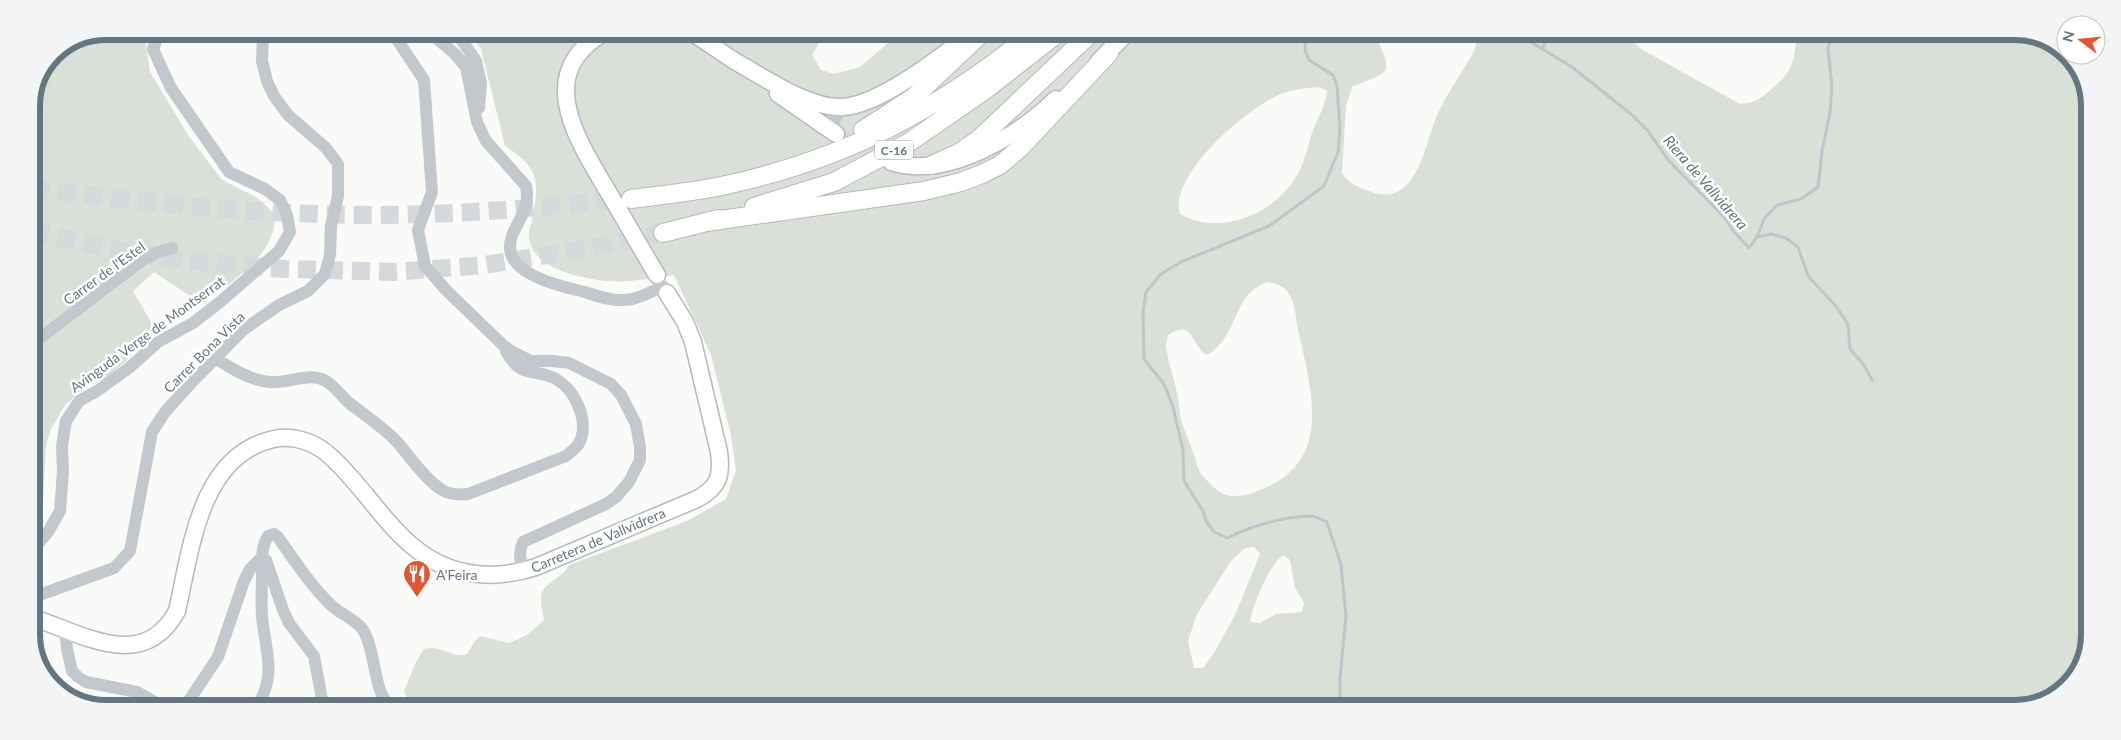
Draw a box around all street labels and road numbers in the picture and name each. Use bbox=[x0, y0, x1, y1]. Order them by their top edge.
road number: C-16 bbox=[875, 140, 913, 160]
street label: Carrer de l'Estel bbox=[60, 238, 148, 308]
street label: Avinguda Verge de Montserrat bbox=[66, 272, 228, 396]
street label: Carrer Bona Vista bbox=[160, 308, 248, 396]
street label: Carretera de Vallvidrera bbox=[528, 504, 668, 576]

